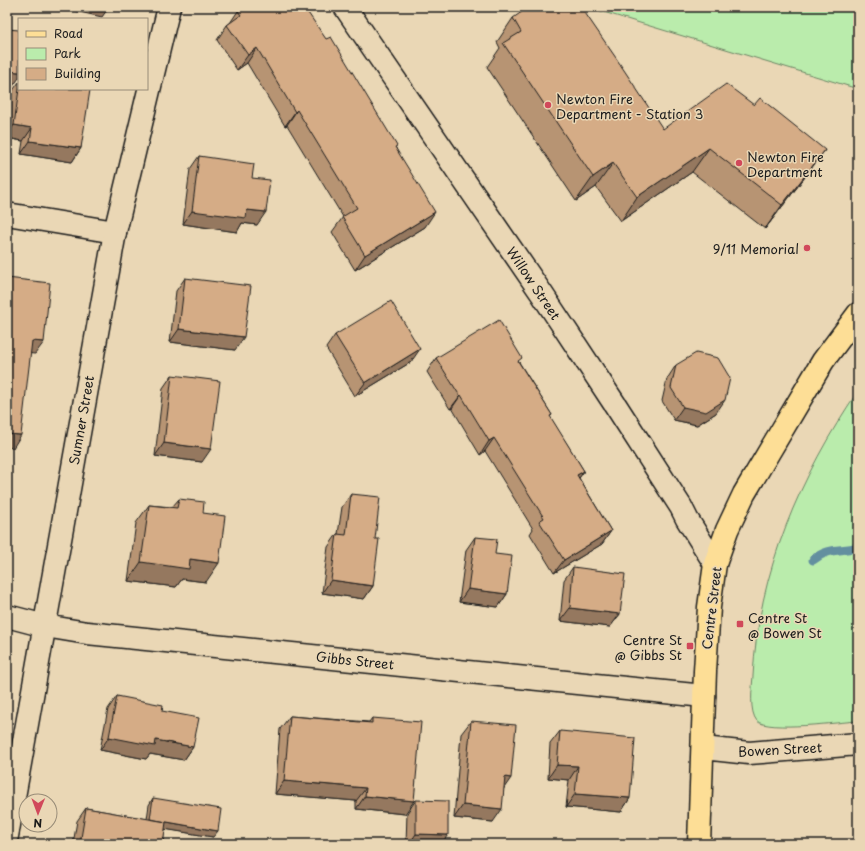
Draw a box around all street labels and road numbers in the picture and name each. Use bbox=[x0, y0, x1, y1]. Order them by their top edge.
street label: Willow Street bbox=[503, 243, 565, 323]
street label: Sumner Street bbox=[64, 374, 98, 466]
street label: Centre Street bbox=[696, 565, 726, 651]
street label: Gibbs Street bbox=[315, 646, 395, 674]
street label: Bowen Street bbox=[738, 737, 822, 761]

